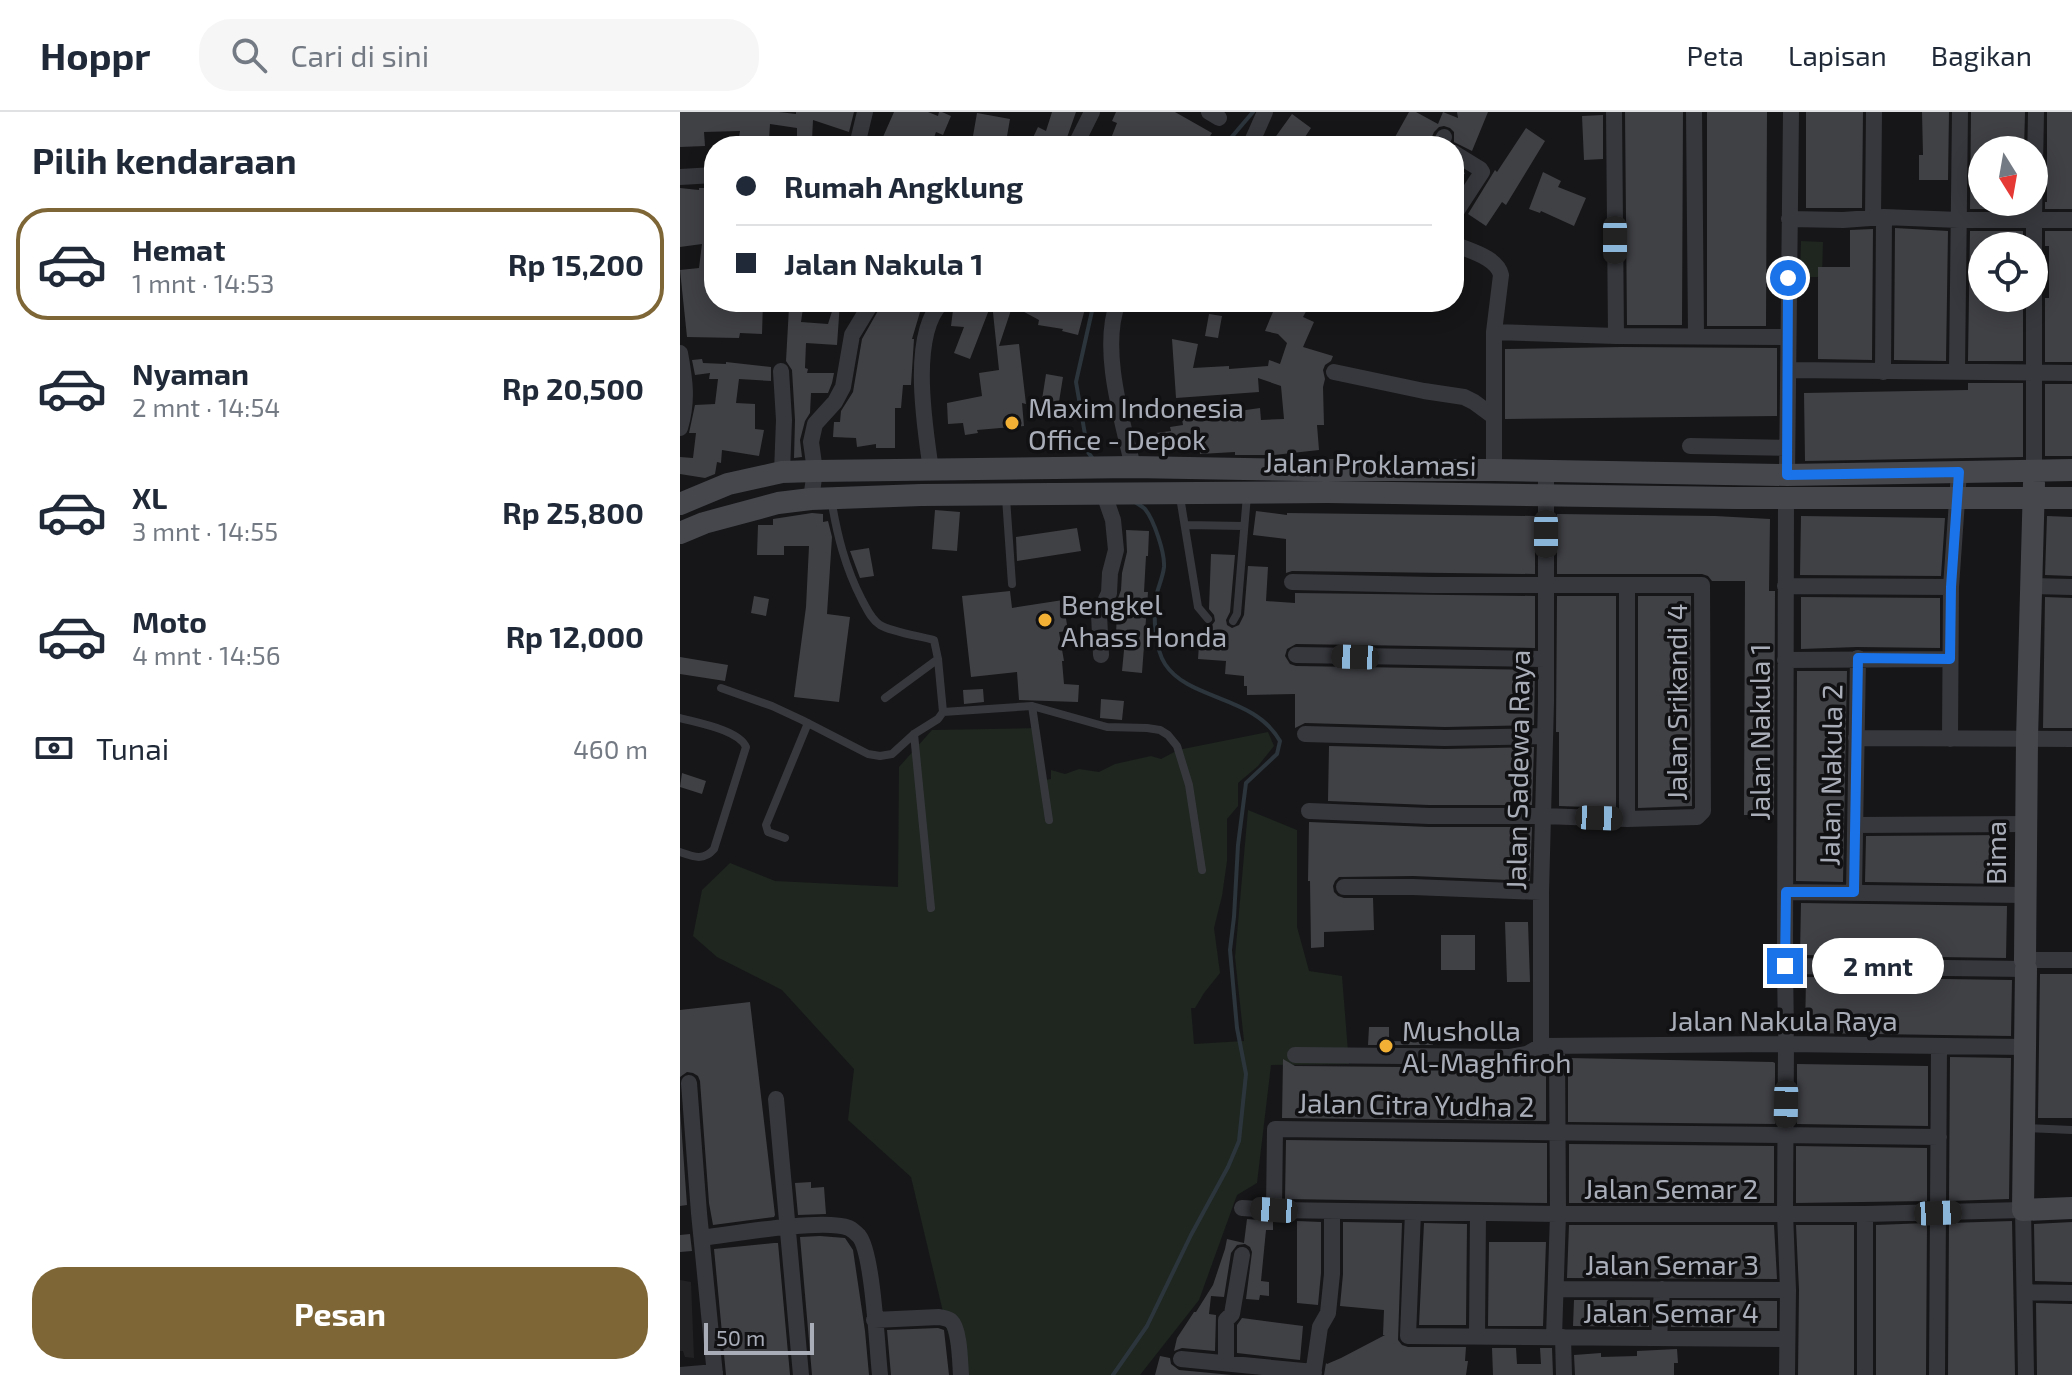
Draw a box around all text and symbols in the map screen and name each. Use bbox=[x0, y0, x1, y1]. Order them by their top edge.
search box bbox=[199, 19, 759, 91]
text: Hoppr bbox=[40, 32, 151, 78]
icon: search bbox=[227, 33, 271, 77]
text: Cari di sini bbox=[291, 37, 429, 73]
text: Peta bbox=[1687, 38, 1744, 72]
text: Lapisan bbox=[1788, 38, 1887, 72]
text: Bagikan bbox=[1931, 38, 2032, 72]
north arrow bbox=[1968, 136, 2048, 216]
map controls bbox=[1968, 136, 2048, 312]
text: Pilih kendaraan bbox=[32, 138, 297, 181]
text: Rumah Angklung bbox=[784, 168, 1023, 204]
car bbox=[1603, 216, 1627, 264]
icon: car bbox=[36, 228, 108, 300]
text: Hemat bbox=[132, 231, 225, 267]
button: locate bbox=[1968, 232, 2048, 312]
text: Jalan Nakula 1 bbox=[784, 245, 983, 281]
text: Rp 15,200 bbox=[508, 246, 644, 282]
route start bbox=[1770, 260, 1806, 296]
text: 1 mnt · 14:53 bbox=[132, 267, 275, 298]
icon: car bbox=[36, 352, 108, 424]
text: Nyaman bbox=[132, 355, 249, 391]
text: Rp 20,500 bbox=[502, 370, 644, 406]
place label: Maxim Indonesia Office - Depok bbox=[1028, 390, 1244, 456]
text: 2 mnt · 14:54 bbox=[132, 391, 280, 422]
marker: Maxim Indonesia Office - Depok bbox=[1003, 414, 1021, 432]
street label: Jalan Proklamasi bbox=[1263, 444, 1477, 482]
icon: car bbox=[36, 476, 108, 548]
text: XL bbox=[132, 479, 167, 515]
text: Rp 25,800 bbox=[502, 494, 644, 530]
car bbox=[1534, 510, 1558, 558]
text: 3 mnt · 14:55 bbox=[132, 515, 278, 546]
place label: Bengkel Ahass Honda bbox=[1061, 587, 1227, 653]
icon: car bbox=[36, 600, 108, 672]
text: Moto bbox=[132, 603, 207, 639]
street label: Jalan Srikandi 4 bbox=[1659, 603, 1693, 801]
marker: Bengkel Ahass Honda bbox=[1036, 611, 1054, 629]
text: Rp 12,000 bbox=[506, 618, 644, 654]
text: 4 mnt · 14:56 bbox=[132, 639, 281, 670]
street label: Jalan Nakula 1 bbox=[1742, 643, 1776, 821]
car bbox=[1331, 644, 1379, 670]
street label: Jalan Sadewa Raya bbox=[1498, 649, 1536, 891]
street label: Jalan Nakula 2 bbox=[1811, 684, 1849, 866]
icon: cash bbox=[32, 726, 76, 770]
text: Tunai bbox=[96, 730, 169, 766]
text: 460 m bbox=[573, 733, 648, 764]
car bbox=[1575, 805, 1623, 831]
street label: Bima bbox=[1978, 821, 2012, 885]
callout: 2 mnt bbox=[1813, 938, 1945, 994]
route end bbox=[1767, 948, 1803, 984]
text: 2 mnt bbox=[1843, 950, 1913, 981]
street label: Jalan Nakula Raya bbox=[1668, 1003, 1898, 1037]
place label: Musholla Al-Maghfiroh bbox=[1402, 1013, 1572, 1079]
marker: Musholla Al-Maghfiroh bbox=[1377, 1037, 1395, 1055]
car bbox=[1774, 1080, 1798, 1128]
street label: Jalan Citra Yudha 2 bbox=[1297, 1085, 1535, 1123]
street label: Jalan Semar 2 bbox=[1584, 1171, 1758, 1205]
car bbox=[1249, 1196, 1299, 1224]
car bbox=[1914, 1200, 1962, 1226]
street label: Jalan Semar 3 bbox=[1585, 1247, 1759, 1281]
button: Pesan bbox=[32, 1267, 648, 1359]
street label: Jalan Semar 4 bbox=[1583, 1295, 1759, 1329]
scale bar bbox=[704, 1319, 814, 1355]
text: 50 m bbox=[716, 1324, 765, 1350]

